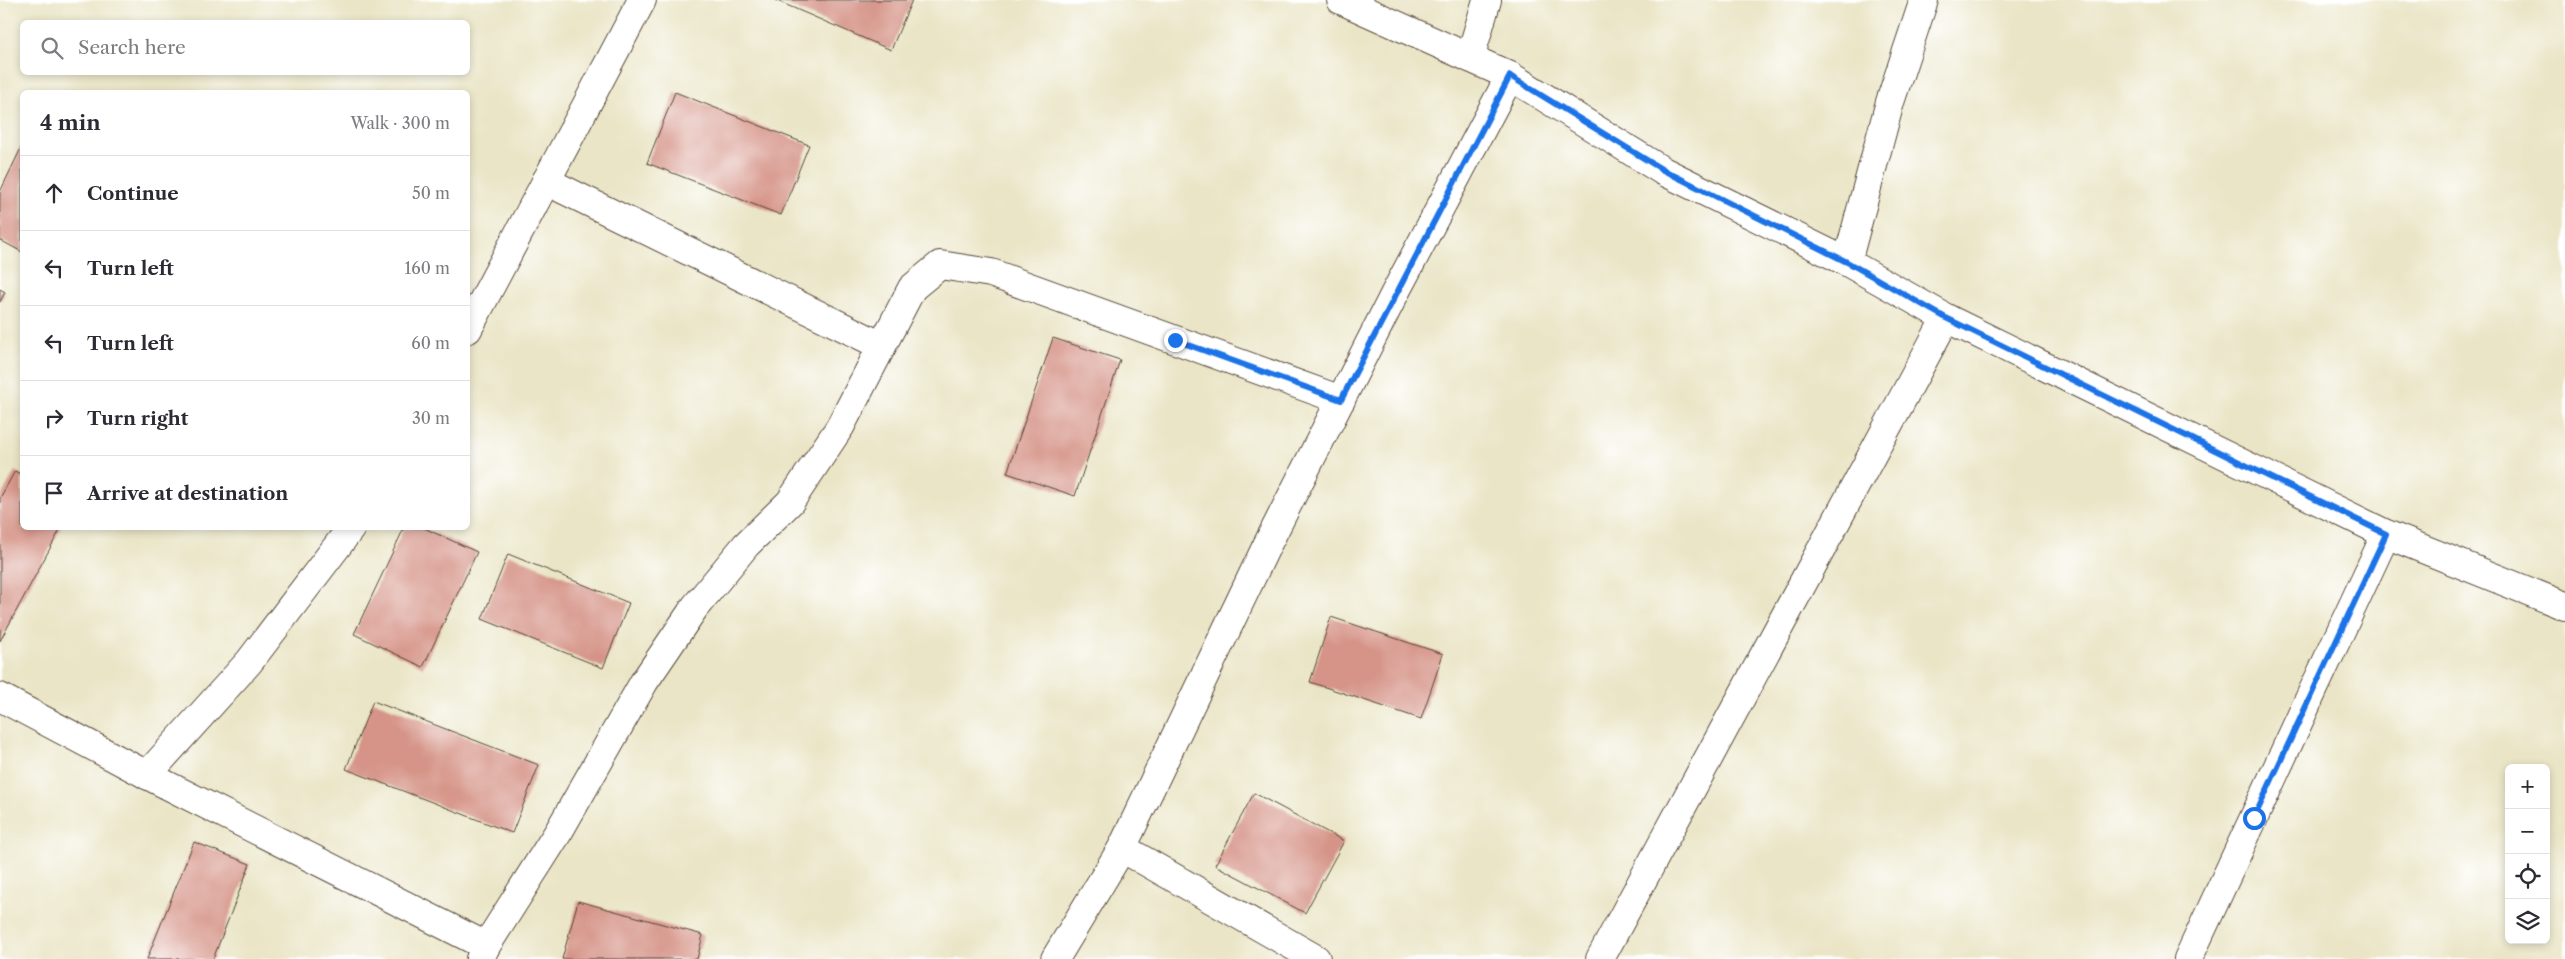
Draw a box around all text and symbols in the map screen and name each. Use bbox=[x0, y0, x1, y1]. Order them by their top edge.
search box bbox=[20, 20, 470, 75]
icon: search bbox=[38, 34, 66, 62]
text: Search here bbox=[78, 36, 186, 59]
text: 4 min bbox=[40, 110, 101, 135]
text: Walk · 300 m bbox=[351, 113, 450, 133]
icon: ahead bbox=[40, 179, 68, 207]
text: Continue bbox=[87, 182, 179, 205]
text: 50 m bbox=[412, 183, 450, 203]
icon: left bbox=[40, 254, 68, 282]
text: Turn left bbox=[87, 257, 174, 280]
text: 160 m bbox=[405, 258, 450, 278]
icon: left bbox=[40, 329, 68, 357]
route end bbox=[1164, 329, 1187, 352]
text: Turn left bbox=[87, 332, 174, 355]
text: 60 m bbox=[411, 333, 450, 353]
icon: right bbox=[40, 404, 68, 432]
text: Turn right bbox=[87, 407, 188, 430]
text: 30 m bbox=[412, 408, 450, 428]
icon: arrive bbox=[40, 479, 68, 507]
text: Arrive at destination bbox=[87, 482, 288, 505]
map controls bbox=[2505, 764, 2550, 944]
button: + bbox=[2505, 764, 2550, 809]
route start bbox=[2243, 807, 2266, 830]
button: − bbox=[2505, 809, 2550, 854]
button: locate bbox=[2505, 854, 2550, 899]
button: layers bbox=[2505, 899, 2550, 944]

